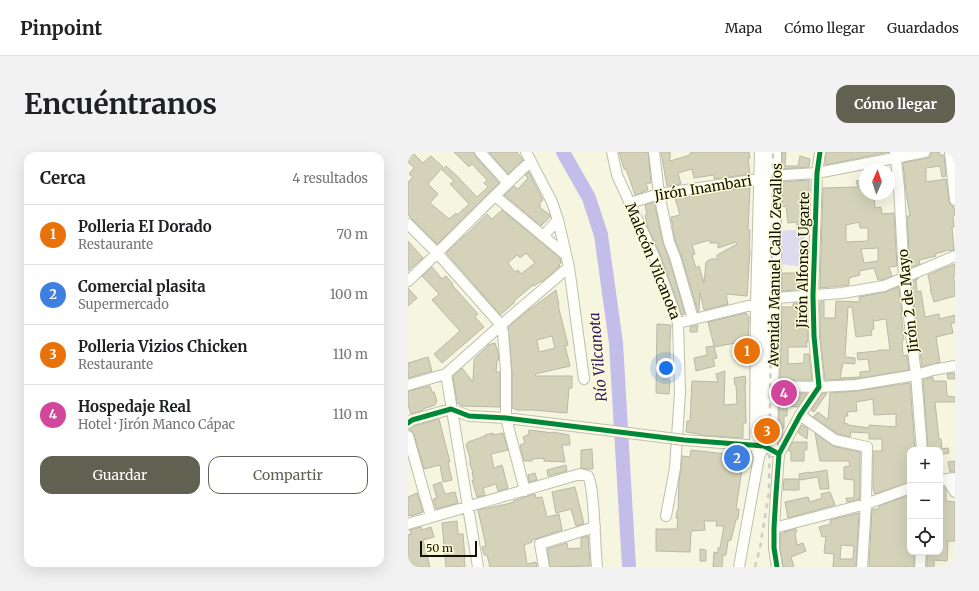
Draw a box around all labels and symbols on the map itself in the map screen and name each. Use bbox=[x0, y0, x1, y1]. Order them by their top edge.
street label: Avenida Manuel Callo Zevallos bbox=[764, 163, 786, 368]
north arrow bbox=[859, 164, 895, 200]
street label: Jirón Inambari bbox=[652, 171, 754, 205]
street label: Jirón Alfonso Ugarte bbox=[793, 192, 813, 329]
street label: Malecón Vilcanota bbox=[621, 200, 685, 322]
street label: Jirón 2 de Mayo bbox=[894, 248, 922, 355]
water label: Río Vilcanota bbox=[584, 312, 611, 403]
pin: 1 bbox=[734, 336, 760, 366]
your location bbox=[656, 358, 676, 378]
pin: 4 bbox=[771, 378, 797, 408]
pin: 3 bbox=[754, 416, 780, 446]
pin: 2 bbox=[724, 443, 750, 473]
scale bar bbox=[420, 539, 477, 558]

